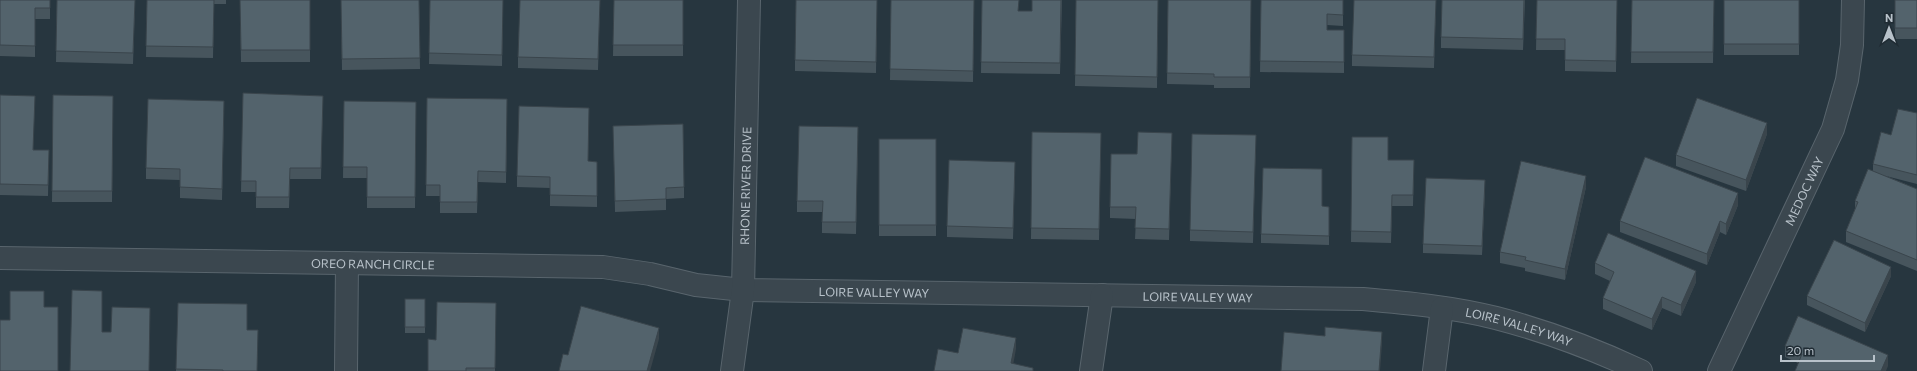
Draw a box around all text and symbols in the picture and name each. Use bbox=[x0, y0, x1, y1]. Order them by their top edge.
north arrow bbox=[1869, 8, 1909, 48]
text: N bbox=[1885, 11, 1893, 24]
street label: RHONE RIVER DRIVE bbox=[737, 127, 753, 245]
street label: MEDOC WAY bbox=[1782, 154, 1826, 228]
street label: OREO RANCH CIRCLE bbox=[311, 256, 435, 271]
street label: LOIRE VALLEY WAY bbox=[819, 284, 929, 300]
street label: LOIRE VALLEY WAY bbox=[1142, 289, 1253, 304]
street label: LOIRE VALLEY WAY bbox=[1464, 305, 1574, 349]
scale bar bbox=[1781, 337, 1874, 363]
text: 20 m bbox=[1787, 343, 1814, 357]

